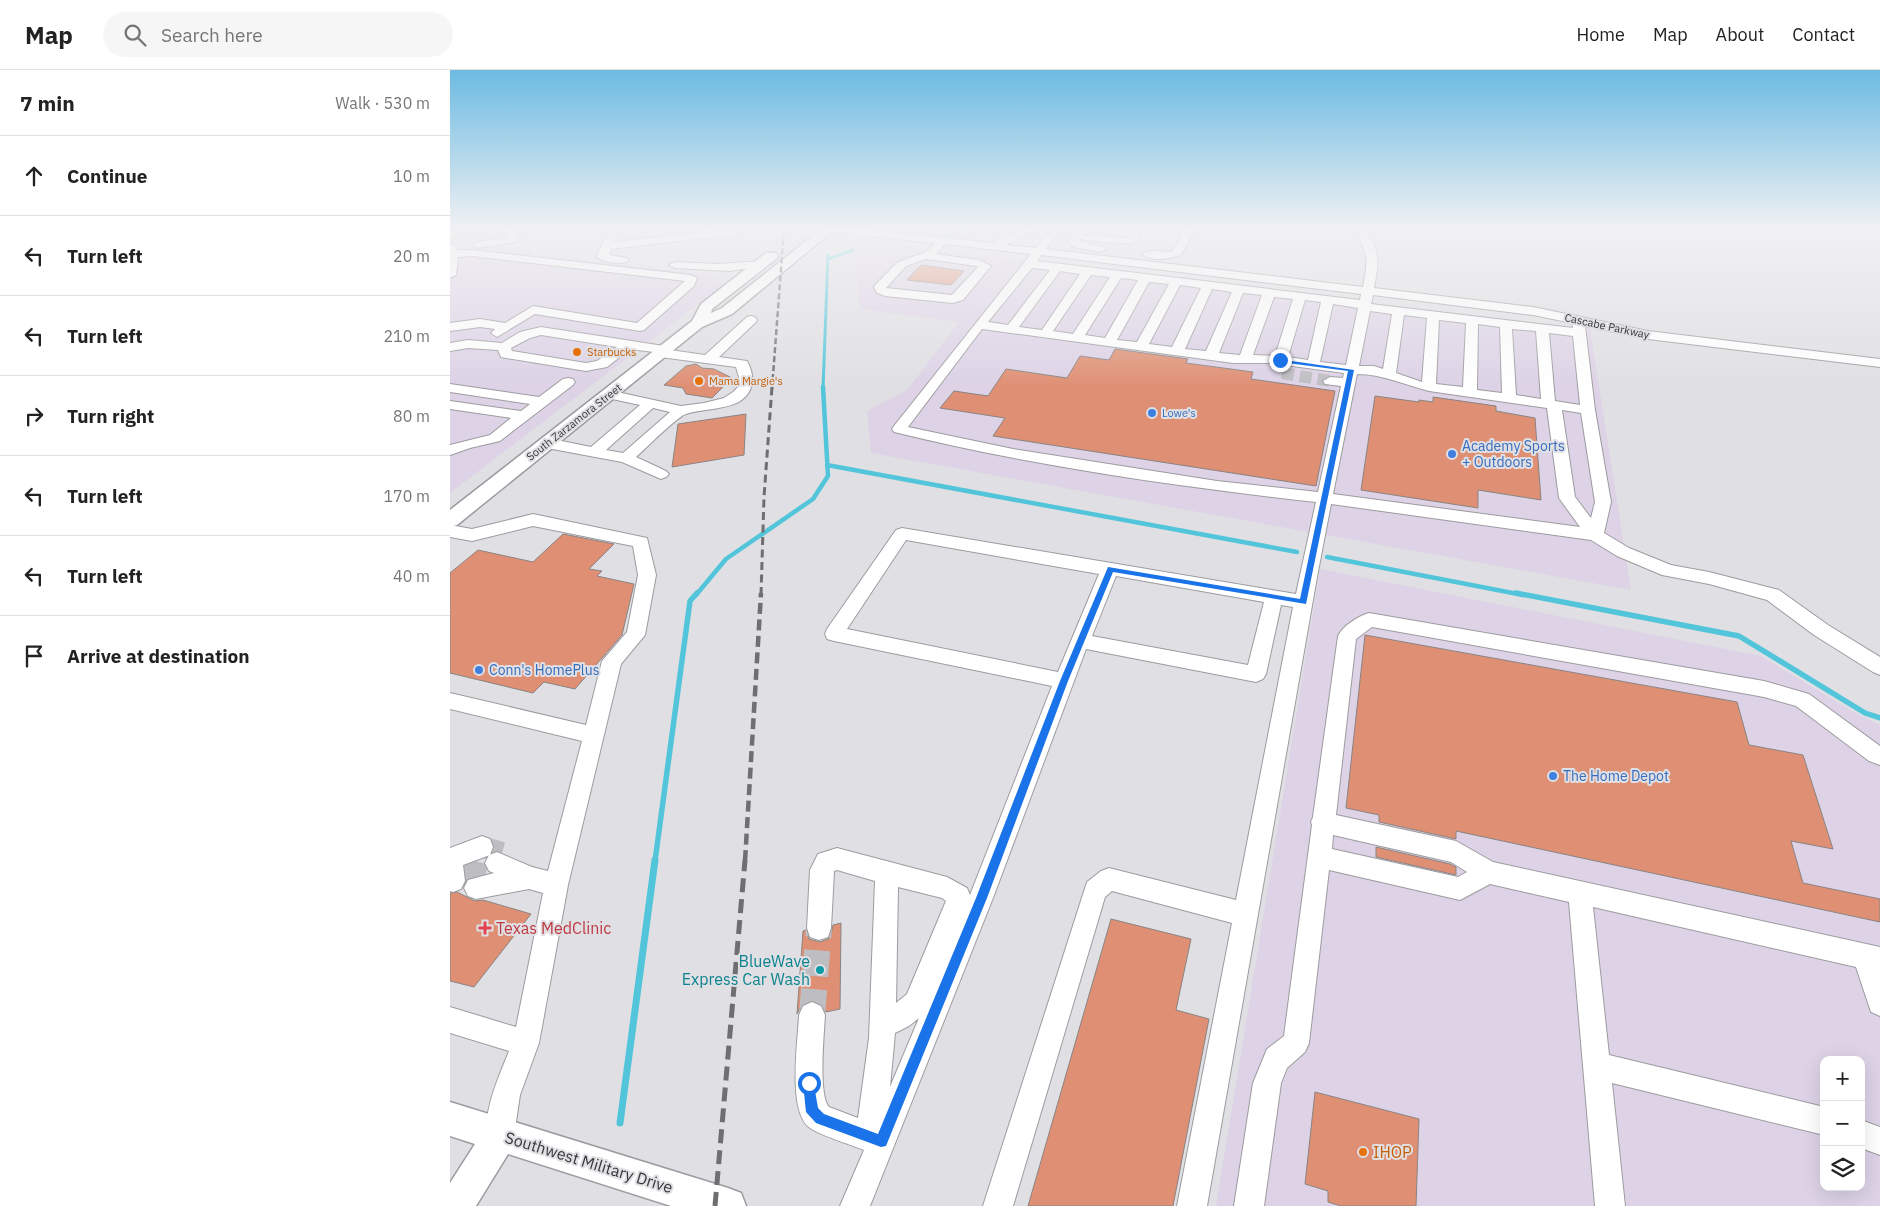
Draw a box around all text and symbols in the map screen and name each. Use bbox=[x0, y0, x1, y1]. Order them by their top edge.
search box bbox=[103, 12, 453, 57]
text: Map bbox=[25, 19, 73, 51]
icon: search bbox=[121, 21, 149, 49]
text: Search here bbox=[161, 23, 263, 47]
text: Home bbox=[1577, 23, 1625, 46]
text: Map bbox=[1653, 23, 1688, 46]
text: About bbox=[1716, 23, 1764, 46]
text: Contact bbox=[1792, 23, 1855, 46]
text: 7 min bbox=[20, 89, 75, 117]
text: Walk · 530 m bbox=[335, 93, 430, 113]
icon: ahead bbox=[20, 162, 48, 190]
text: Continue bbox=[67, 164, 147, 188]
text: 10 m bbox=[393, 166, 430, 186]
icon: left bbox=[20, 242, 48, 270]
text: Turn left bbox=[67, 244, 143, 268]
text: 20 m bbox=[393, 246, 430, 266]
street label: Cascabe Parkway bbox=[1563, 310, 1651, 342]
icon: left bbox=[20, 322, 48, 350]
text: Turn left bbox=[67, 324, 143, 348]
text: 210 m bbox=[383, 326, 430, 346]
place label: Starbucks bbox=[587, 345, 636, 359]
marker: Starbucks bbox=[571, 346, 583, 358]
route end bbox=[1269, 349, 1292, 372]
place label: Mama Margie's bbox=[709, 374, 783, 388]
marker: Mama Margie's bbox=[693, 375, 705, 387]
street label: South Zarzamora Street bbox=[524, 380, 625, 464]
icon: right bbox=[20, 402, 48, 430]
text: Turn right bbox=[67, 404, 154, 428]
text: 80 m bbox=[393, 406, 430, 426]
place label: Lowe's bbox=[1162, 406, 1196, 420]
marker: Lowe's bbox=[1146, 407, 1158, 419]
place label: Academy Sports + Outdoors bbox=[1462, 437, 1565, 471]
marker: Academy Sports + Outdoors bbox=[1446, 448, 1458, 460]
icon: left bbox=[20, 482, 48, 510]
text: Turn left bbox=[67, 484, 143, 508]
text: 170 m bbox=[383, 486, 430, 506]
icon: left bbox=[20, 562, 48, 590]
text: Turn left bbox=[67, 564, 143, 588]
text: 40 m bbox=[393, 566, 430, 586]
icon: arrive bbox=[20, 642, 48, 670]
text: Arrive at destination bbox=[67, 644, 250, 668]
place label: Conn's HomePlus bbox=[489, 661, 600, 679]
marker: Conn's HomePlus bbox=[473, 664, 485, 676]
place label: The Home Depot bbox=[1563, 767, 1669, 785]
marker: The Home Depot bbox=[1547, 770, 1559, 782]
place label: Texas MedClinic bbox=[496, 918, 611, 938]
marker: Texas MedClinic bbox=[478, 921, 492, 935]
place label: BlueWave Express Car Wash bbox=[682, 951, 810, 989]
marker: BlueWave Express Car Wash bbox=[814, 964, 826, 976]
map controls bbox=[1820, 1056, 1865, 1191]
button: + bbox=[1820, 1056, 1865, 1101]
route start bbox=[798, 1072, 821, 1095]
button: − bbox=[1820, 1101, 1865, 1146]
street label: Southwest Military Drive bbox=[503, 1127, 676, 1197]
place label: IHOP bbox=[1373, 1142, 1412, 1162]
marker: IHOP bbox=[1357, 1146, 1369, 1158]
button: layers bbox=[1820, 1146, 1865, 1191]

